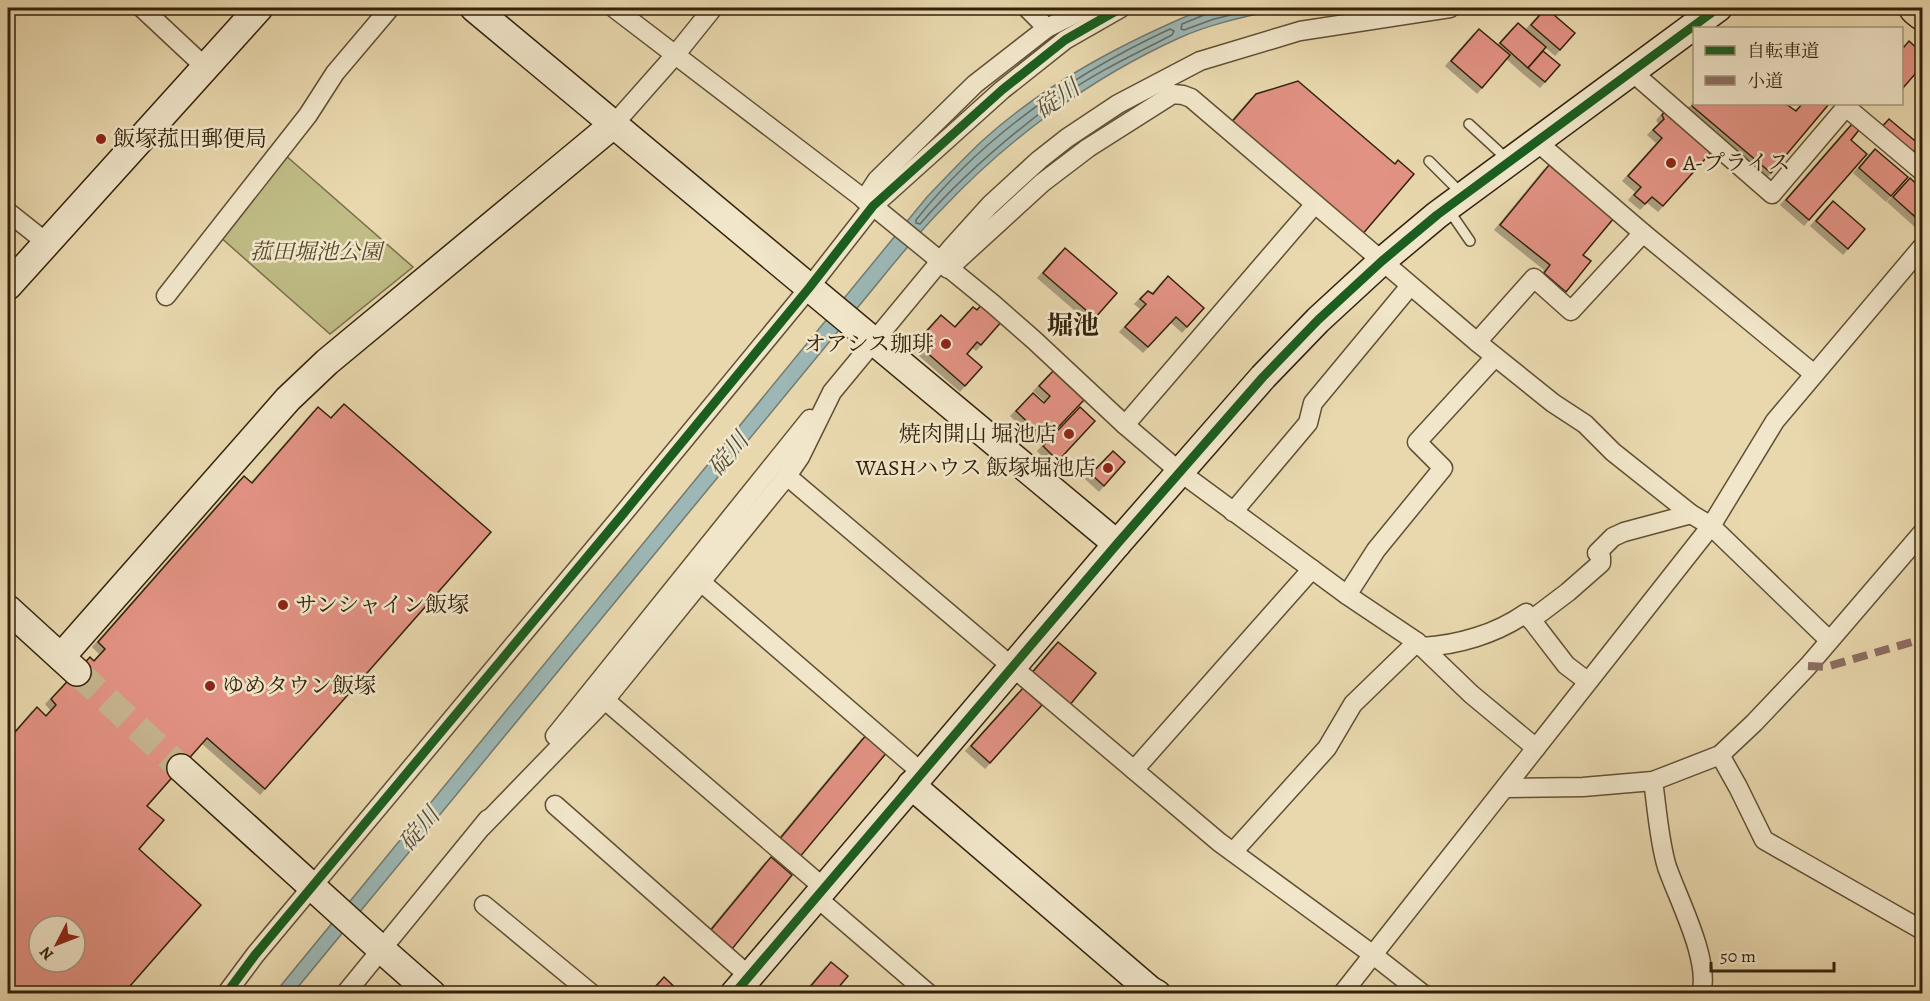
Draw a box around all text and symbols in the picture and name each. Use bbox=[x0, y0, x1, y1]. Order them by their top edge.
legend bbox=[1693, 27, 1903, 105]
text: 自転車道 bbox=[1747, 39, 1819, 63]
text: 小道 bbox=[1747, 69, 1783, 93]
water label: 碇川 bbox=[1028, 70, 1088, 126]
place label: 飯塚菰田郵便局 bbox=[113, 124, 267, 154]
marker: 飯塚菰田郵便局 bbox=[94, 132, 108, 146]
place label: A-プライス bbox=[1682, 148, 1790, 178]
marker: A-プライス bbox=[1664, 156, 1678, 170]
park label: 菰田堀池公園 bbox=[250, 237, 385, 267]
district label: 堀池 bbox=[1047, 308, 1099, 343]
place label: オアシス珈琲 bbox=[804, 329, 934, 359]
marker: オアシス珈琲 bbox=[939, 337, 953, 351]
place label: 焼肉開山 堀池店 bbox=[899, 419, 1057, 449]
water label: 碇川 bbox=[700, 423, 758, 483]
marker: 焼肉開山 堀池店 bbox=[1062, 427, 1076, 441]
place label: WASHハウス 飯塚堀池店 bbox=[855, 453, 1096, 483]
marker: WASHハウス 飯塚堀池店 bbox=[1101, 461, 1115, 475]
place label: サンシャイン飯塚 bbox=[295, 590, 469, 620]
marker: サンシャイン飯塚 bbox=[276, 598, 290, 612]
place label: ゆめタウン飯塚 bbox=[222, 671, 376, 701]
marker: ゆめタウン飯塚 bbox=[203, 679, 217, 693]
water label: 碇川 bbox=[391, 798, 449, 858]
north arrow bbox=[27, 914, 87, 974]
scale bar bbox=[1711, 935, 1834, 973]
text: N bbox=[34, 941, 59, 965]
text: 50 m bbox=[1720, 944, 1756, 968]

